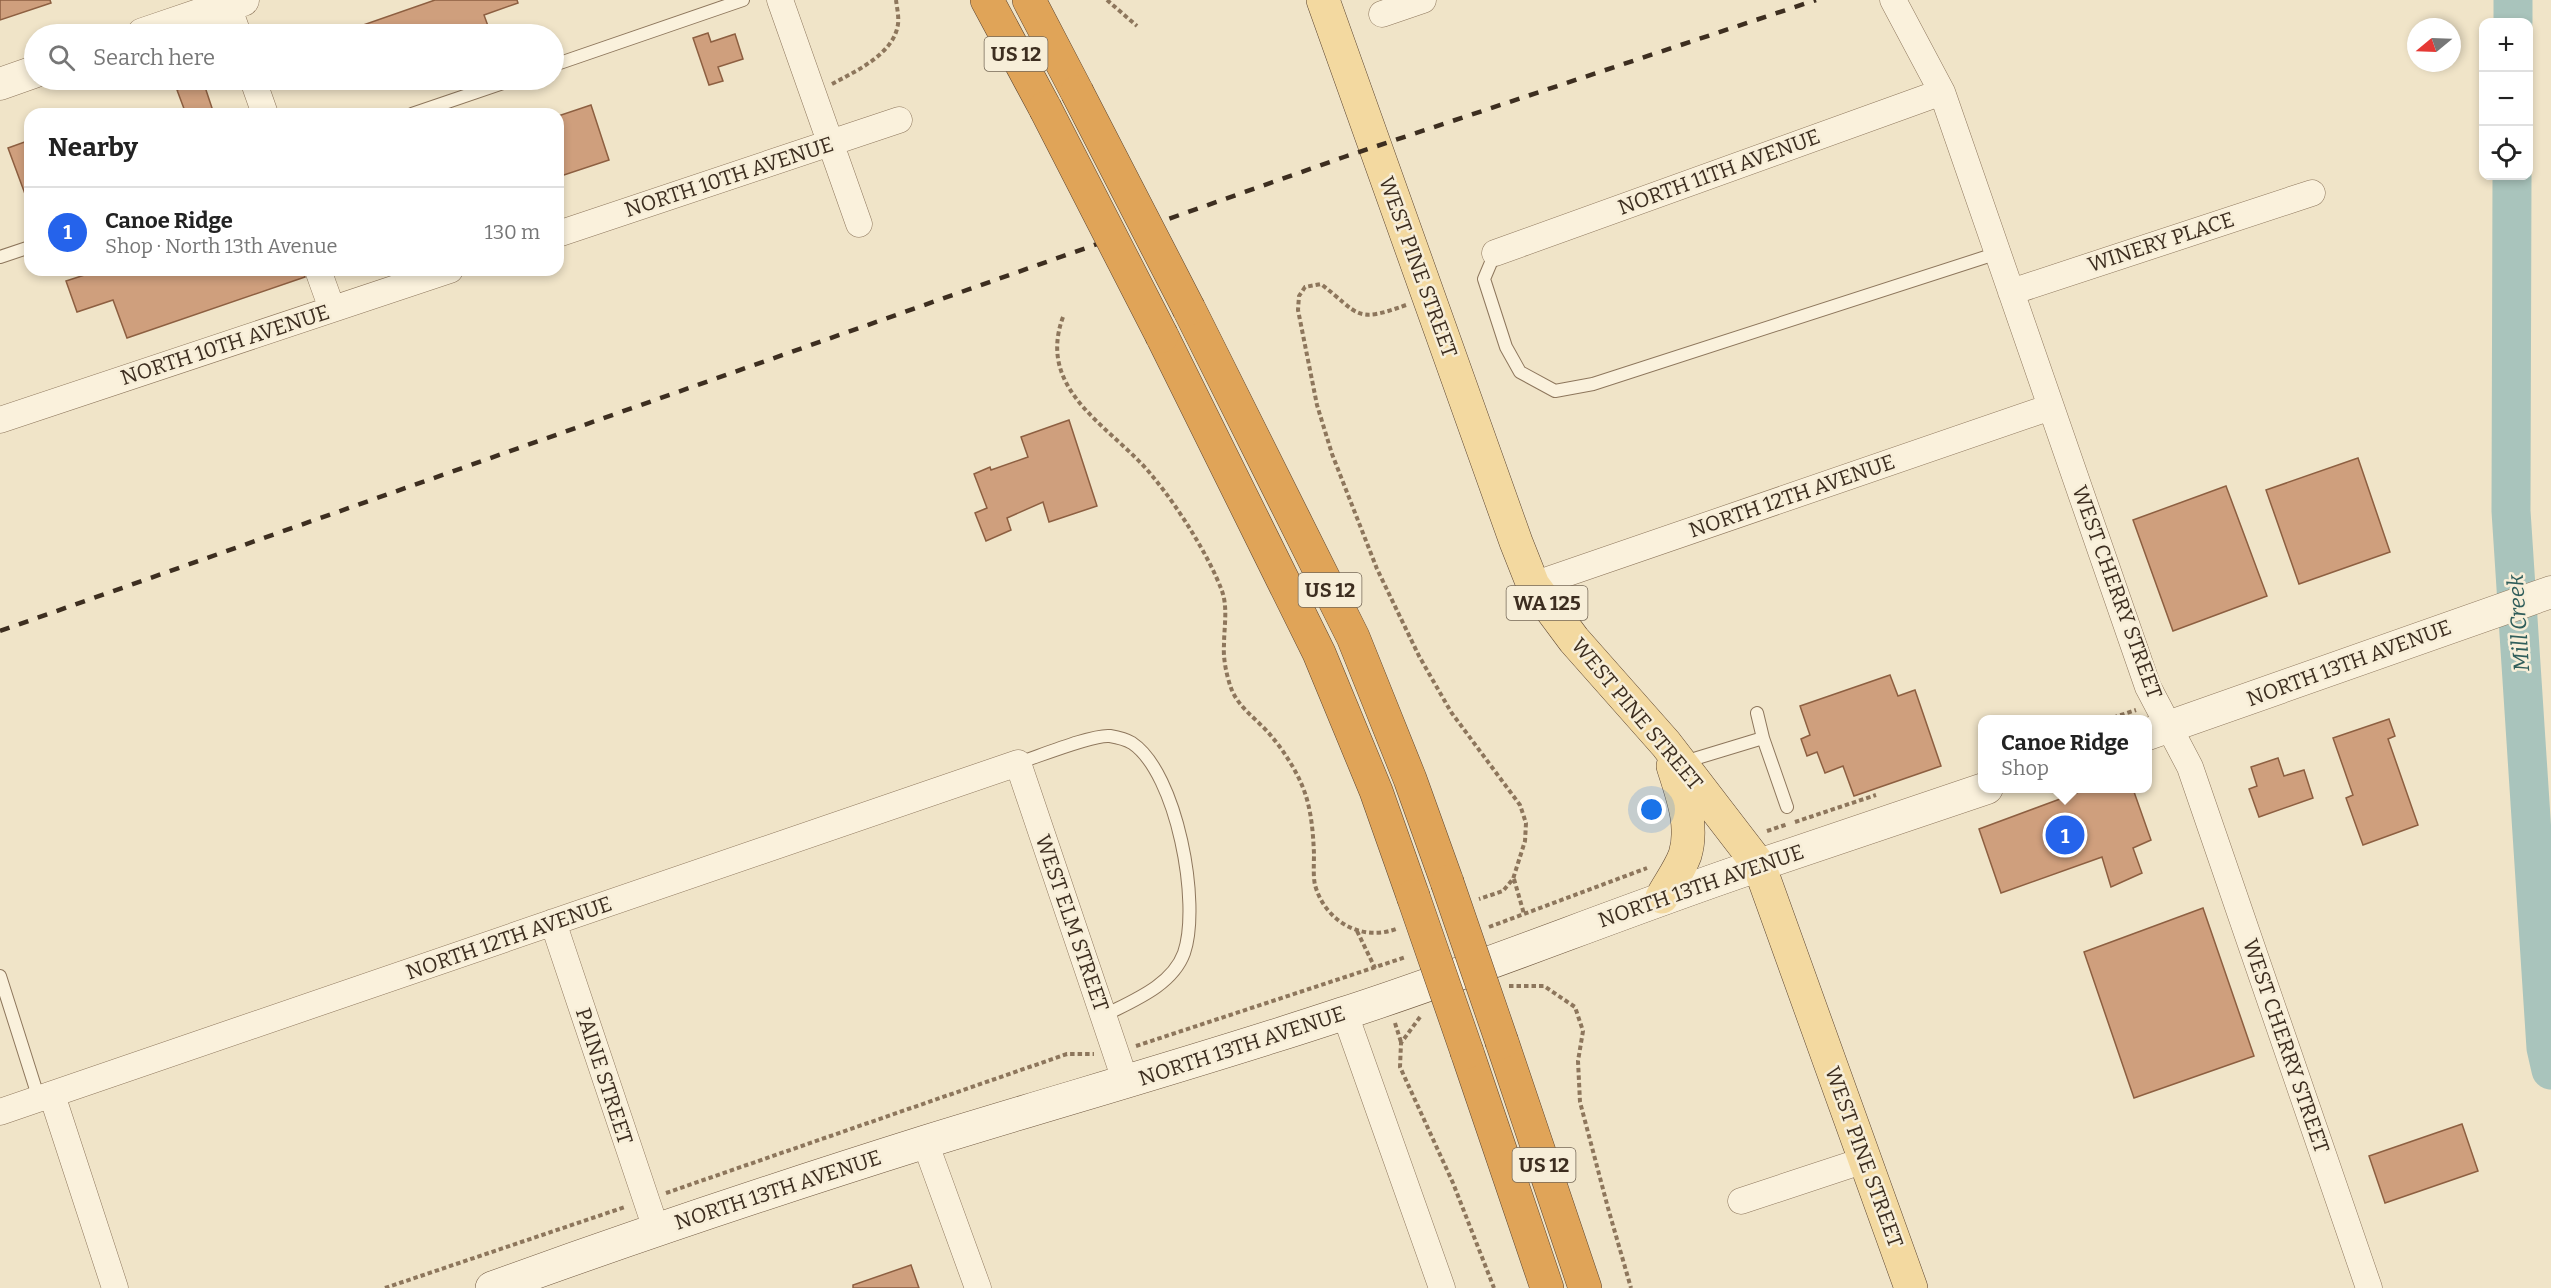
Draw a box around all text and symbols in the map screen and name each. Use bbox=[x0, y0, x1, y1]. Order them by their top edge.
north arrow bbox=[2407, 18, 2461, 72]
map controls bbox=[2479, 18, 2533, 180]
button: + bbox=[2479, 18, 2533, 72]
search box bbox=[24, 24, 564, 90]
road number: US 12 bbox=[984, 37, 1048, 71]
icon: search bbox=[45, 41, 78, 74]
text: Search here bbox=[93, 44, 215, 71]
button: − bbox=[2479, 72, 2533, 126]
street label: NORTH 11TH AVENUE bbox=[1614, 123, 1824, 221]
button: locate bbox=[2479, 126, 2533, 180]
street label: NORTH 10TH AVENUE bbox=[621, 131, 837, 223]
text: Nearby bbox=[48, 132, 138, 163]
street label: WEST PINE STREET bbox=[1373, 173, 1463, 361]
street label: WINERY PLACE bbox=[2084, 206, 2238, 278]
text: Canoe Ridge bbox=[105, 207, 233, 234]
text: 1 bbox=[63, 220, 72, 244]
text: 130 m bbox=[485, 220, 540, 244]
text: Shop · North 13th Avenue bbox=[105, 234, 338, 258]
street label: NORTH 10TH AVENUE bbox=[117, 299, 333, 391]
street label: NORTH 12TH AVENUE bbox=[1686, 449, 1898, 543]
street label: WEST CHERRY STREET bbox=[2066, 482, 2168, 702]
water label: Mill Creek bbox=[2502, 572, 2535, 672]
road number: US 12 bbox=[1298, 573, 1362, 607]
road number: WA 125 bbox=[1506, 586, 1588, 620]
street label: NORTH 13TH AVENUE bbox=[2243, 614, 2455, 712]
street label: WEST PINE STREET bbox=[1566, 633, 1708, 795]
popup bbox=[1978, 715, 2152, 793]
text: Canoe Ridge bbox=[2001, 729, 2129, 756]
text: Shop bbox=[2001, 756, 2049, 780]
your location bbox=[1637, 795, 1666, 824]
pin: 1 bbox=[2046, 812, 2084, 858]
street label: WEST ELM STREET bbox=[1030, 831, 1114, 1015]
street label: NORTH 13TH AVENUE bbox=[1595, 839, 1807, 933]
street label: NORTH 12TH AVENUE bbox=[403, 891, 615, 985]
street label: WEST CHERRY STREET bbox=[2237, 935, 2335, 1157]
street label: NORTH 13TH AVENUE bbox=[1135, 1000, 1349, 1092]
street label: PAINE STREET bbox=[570, 1004, 638, 1148]
street label: WEST PINE STREET bbox=[1819, 1063, 1909, 1251]
street label: NORTH 13TH AVENUE bbox=[671, 1144, 885, 1236]
road number: US 12 bbox=[1512, 1148, 1576, 1182]

